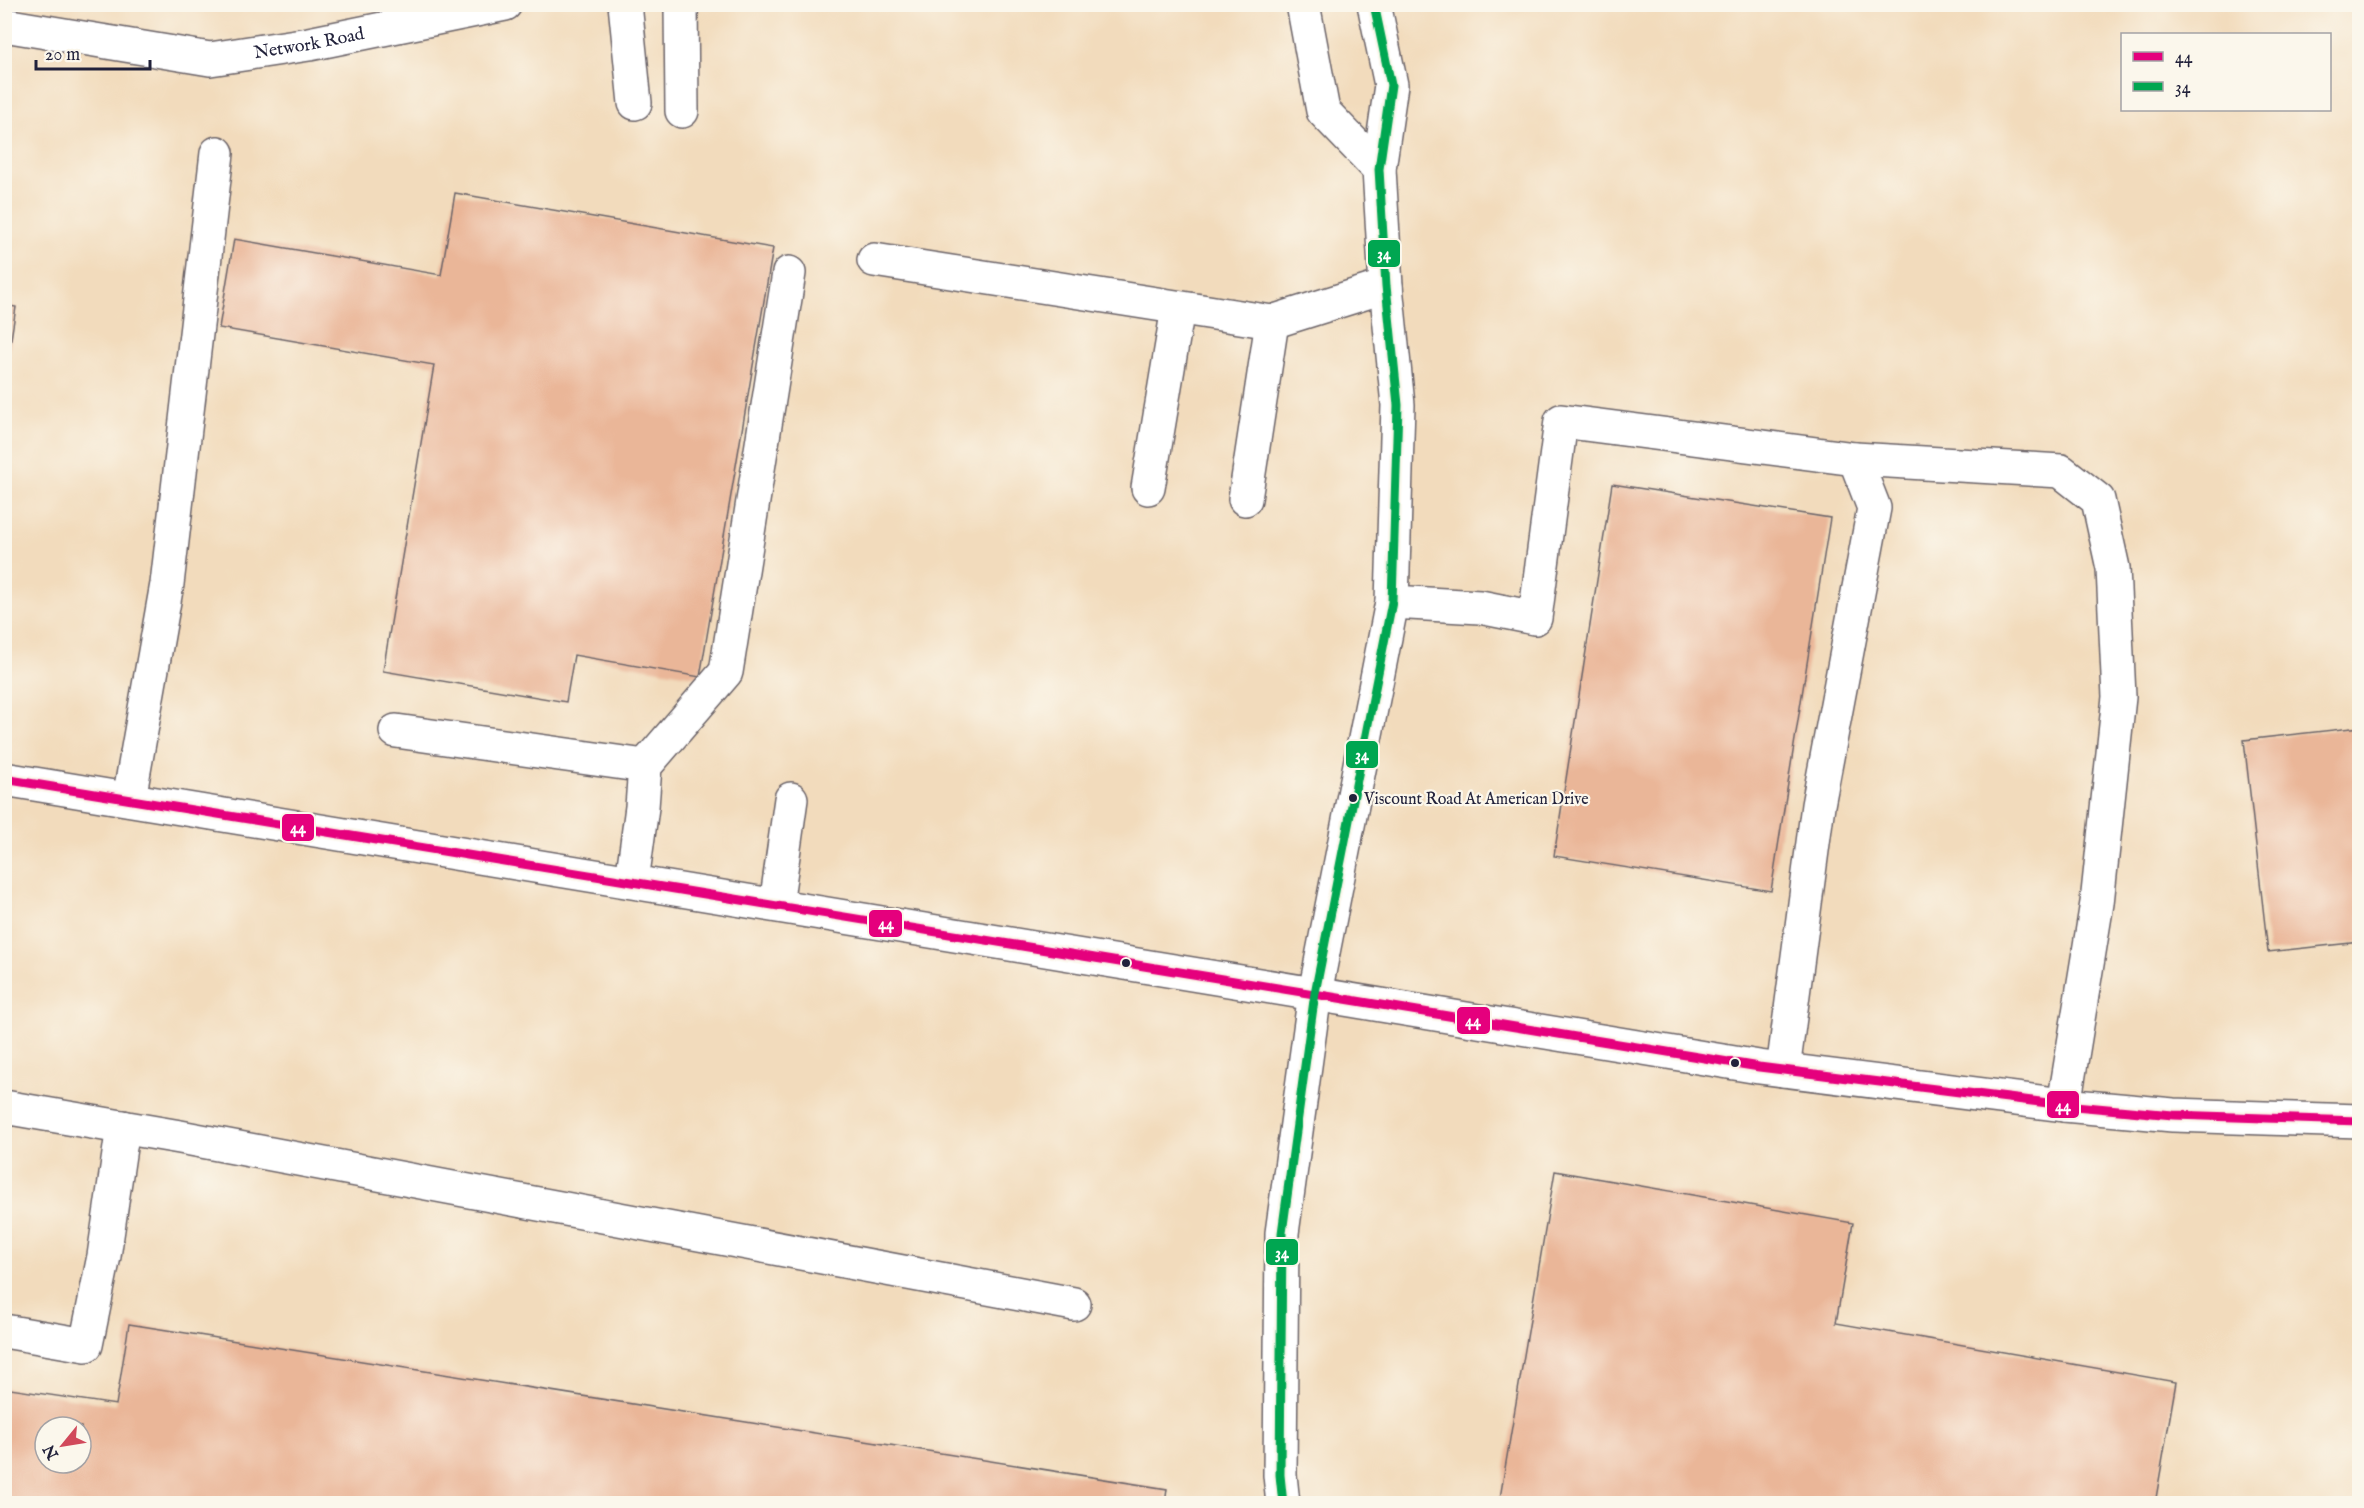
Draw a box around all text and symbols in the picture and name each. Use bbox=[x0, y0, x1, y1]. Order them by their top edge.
street label: Network Road bbox=[252, 23, 367, 65]
scale bar bbox=[36, 33, 150, 71]
legend bbox=[2121, 33, 2331, 111]
text: 20 m bbox=[45, 44, 80, 67]
text: 44 bbox=[2175, 47, 2193, 70]
text: 34 bbox=[2175, 77, 2191, 100]
line badge: 34 bbox=[1367, 239, 1401, 268]
text: 34 bbox=[1377, 245, 1392, 265]
line badge: 34 bbox=[1345, 740, 1379, 769]
text: 34 bbox=[1355, 746, 1370, 766]
place label: Viscount Road At American Drive bbox=[1363, 790, 1589, 810]
marker: Viscount Road At American Drive bbox=[1347, 792, 1359, 804]
line badge: 44 bbox=[281, 813, 315, 842]
text: 44 bbox=[290, 819, 307, 839]
line badge: 44 bbox=[868, 909, 903, 938]
text: 44 bbox=[878, 915, 895, 935]
unlabelled marker bbox=[1120, 957, 1132, 969]
line badge: 44 bbox=[1456, 1006, 1491, 1035]
text: 44 bbox=[1465, 1012, 1482, 1032]
unlabelled marker bbox=[1729, 1057, 1741, 1069]
line badge: 44 bbox=[2046, 1090, 2080, 1119]
text: 44 bbox=[2055, 1097, 2072, 1117]
line badge: 34 bbox=[1265, 1238, 1299, 1266]
text: 34 bbox=[1275, 1244, 1290, 1264]
north arrow bbox=[33, 1415, 93, 1475]
text: N bbox=[40, 1440, 64, 1463]

